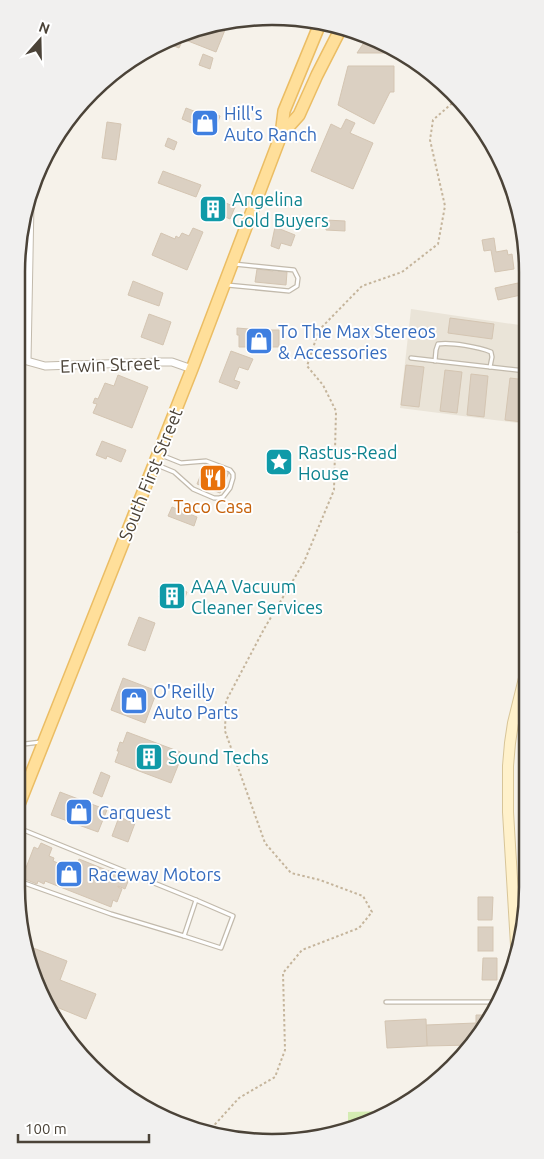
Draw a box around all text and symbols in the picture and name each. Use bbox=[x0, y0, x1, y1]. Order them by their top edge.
north arrow bbox=[15, 15, 65, 65]
text: N bbox=[37, 18, 52, 37]
place label: Hill's Auto Ranch bbox=[224, 103, 317, 144]
shop icon: Hill's Auto Ranch bbox=[190, 108, 220, 138]
place label: Angelina Gold Buyers bbox=[232, 189, 329, 230]
building icon: Angelina Gold Buyers bbox=[198, 194, 228, 224]
place label: To The Max Stereos & Accessories bbox=[278, 321, 436, 362]
shop icon: To The Max Stereos & Accessories bbox=[244, 326, 274, 356]
street label: Erwin Street bbox=[60, 352, 160, 376]
street label: South First Street bbox=[114, 405, 186, 543]
place label: Rastus-Read House bbox=[298, 442, 398, 483]
place icon: Rastus-Read House bbox=[264, 447, 294, 477]
restaurant icon: Taco Casa bbox=[198, 463, 228, 493]
place label: Taco Casa bbox=[174, 496, 252, 516]
place label: AAA Vacuum Cleaner Services bbox=[191, 576, 323, 617]
building icon: AAA Vacuum Cleaner Services bbox=[157, 581, 187, 611]
place label: O'Reilly Auto Parts bbox=[153, 681, 238, 722]
shop icon: O'Reilly Auto Parts bbox=[119, 686, 149, 716]
building icon: Sound Techs bbox=[134, 742, 164, 772]
place label: Sound Techs bbox=[168, 747, 269, 767]
shop icon: Carquest bbox=[64, 797, 94, 827]
place label: Carquest bbox=[98, 802, 171, 822]
shop icon: Raceway Motors bbox=[54, 859, 84, 889]
place label: Raceway Motors bbox=[88, 864, 221, 884]
scale bar bbox=[18, 1112, 149, 1144]
text: 100 m bbox=[25, 1120, 67, 1137]

